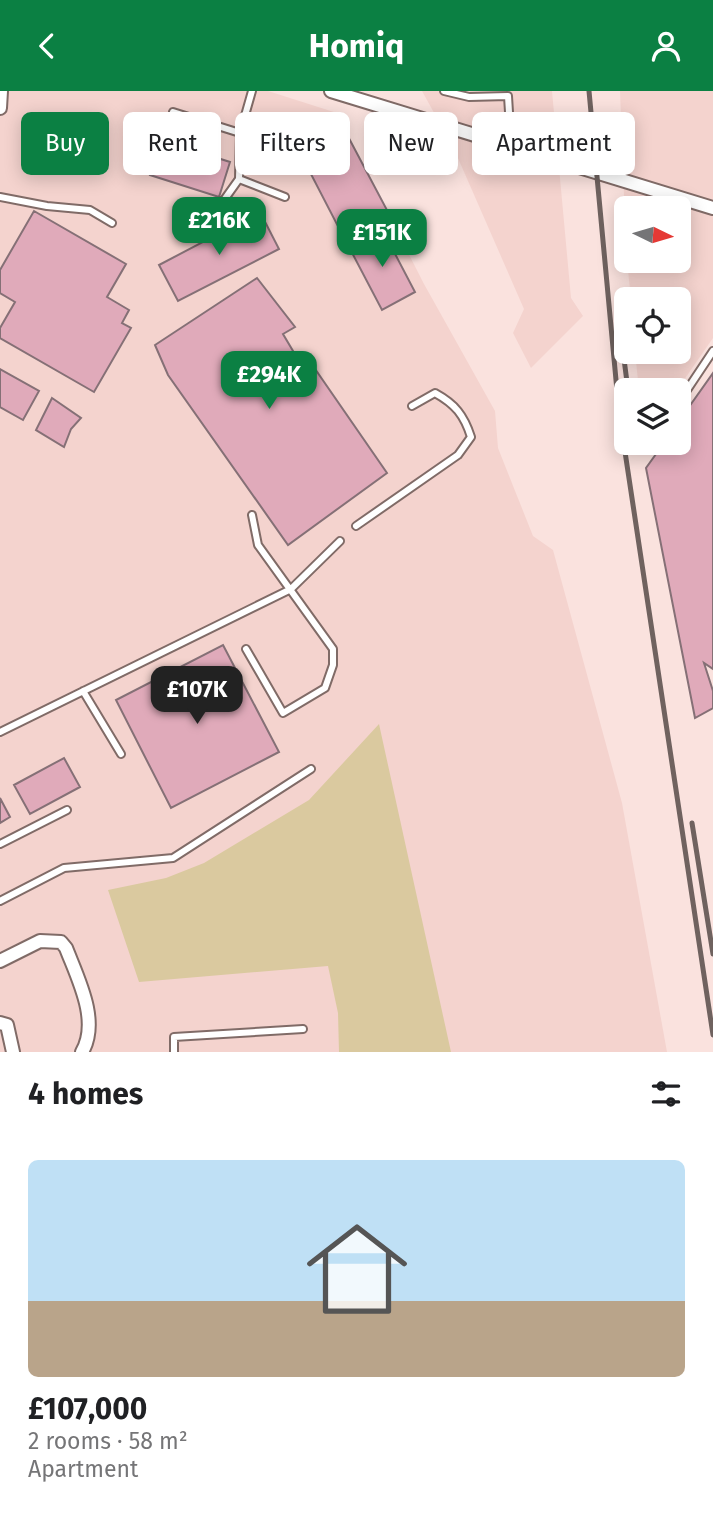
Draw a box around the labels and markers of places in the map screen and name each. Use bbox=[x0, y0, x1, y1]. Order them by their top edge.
pin: £216K bbox=[170, 197, 268, 257]
pin: £151K bbox=[333, 209, 431, 269]
pin: £294K bbox=[220, 351, 318, 411]
pin: £107K bbox=[148, 667, 246, 726]

